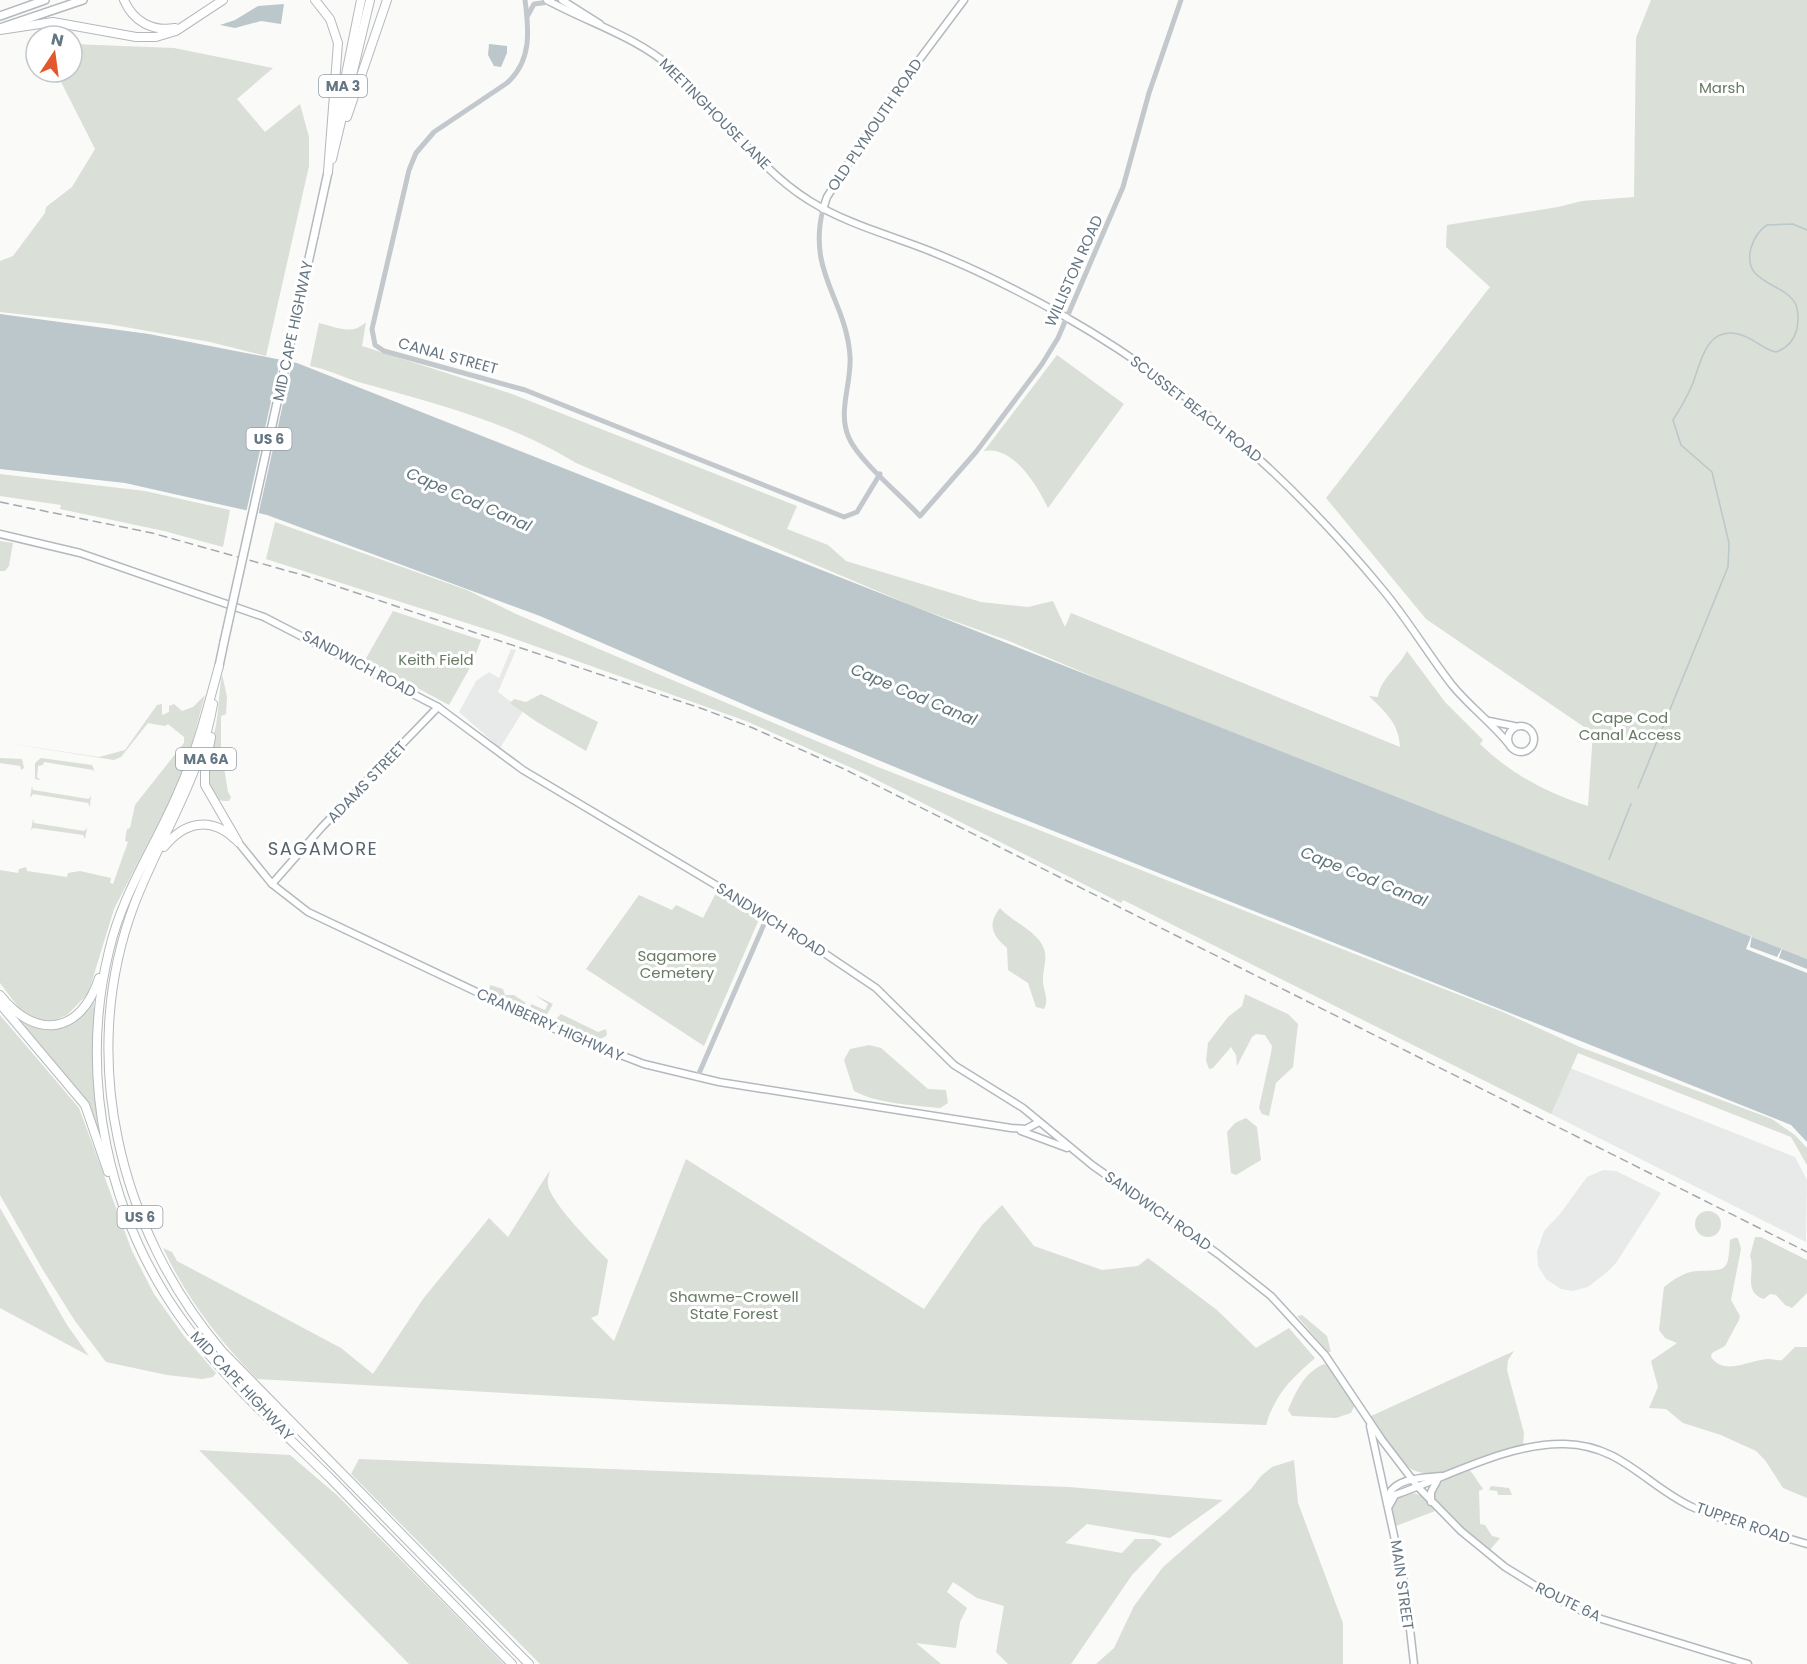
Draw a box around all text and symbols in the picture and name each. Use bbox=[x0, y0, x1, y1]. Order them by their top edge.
north arrow bbox=[24, 24, 84, 84]
text: N bbox=[49, 27, 66, 52]
street label: MEETINGHOUSE LANE bbox=[655, 53, 776, 174]
street label: OLD PLYMOUTH ROAD bbox=[822, 54, 927, 195]
road number: MA 3 bbox=[319, 75, 367, 97]
park label: Marsh bbox=[1699, 77, 1745, 98]
street label: WILLISTON ROAD bbox=[1040, 212, 1108, 330]
street label: MID CAPE HIGHWAY bbox=[267, 259, 318, 403]
street label: CANAL STREET bbox=[396, 332, 500, 379]
street label: SCUSSET BEACH ROAD bbox=[1126, 350, 1267, 467]
road number: US 6 bbox=[246, 428, 292, 450]
water label: Cape Cod Canal bbox=[402, 461, 535, 537]
street label: SANDWICH ROAD bbox=[299, 625, 420, 702]
park label: Keith Field bbox=[398, 649, 474, 670]
water label: Cape Cod Canal bbox=[847, 657, 980, 731]
park label: Cape Cod Canal Access bbox=[1579, 707, 1681, 745]
street label: ADAMS STREET bbox=[322, 736, 411, 827]
road number: MA 6A bbox=[176, 748, 236, 770]
district label: SAGAMORE bbox=[268, 836, 378, 861]
water label: Cape Cod Canal bbox=[1297, 841, 1431, 912]
street label: SANDWICH ROAD bbox=[712, 877, 830, 962]
park label: Sagamore Cemetery bbox=[637, 945, 717, 983]
street label: CRANBERRY HIGHWAY bbox=[473, 983, 627, 1067]
street label: SANDWICH ROAD bbox=[1101, 1166, 1216, 1255]
road number: US 6 bbox=[118, 1206, 162, 1228]
park label: Shawme-Crowell State Forest bbox=[669, 1286, 799, 1324]
street label: MID CAPE HIGHWAY bbox=[186, 1326, 299, 1445]
street label: TUPPER ROAD bbox=[1693, 1497, 1793, 1548]
street label: MAIN STREET bbox=[1386, 1539, 1419, 1631]
street label: ROUTE 6A bbox=[1532, 1577, 1605, 1626]

